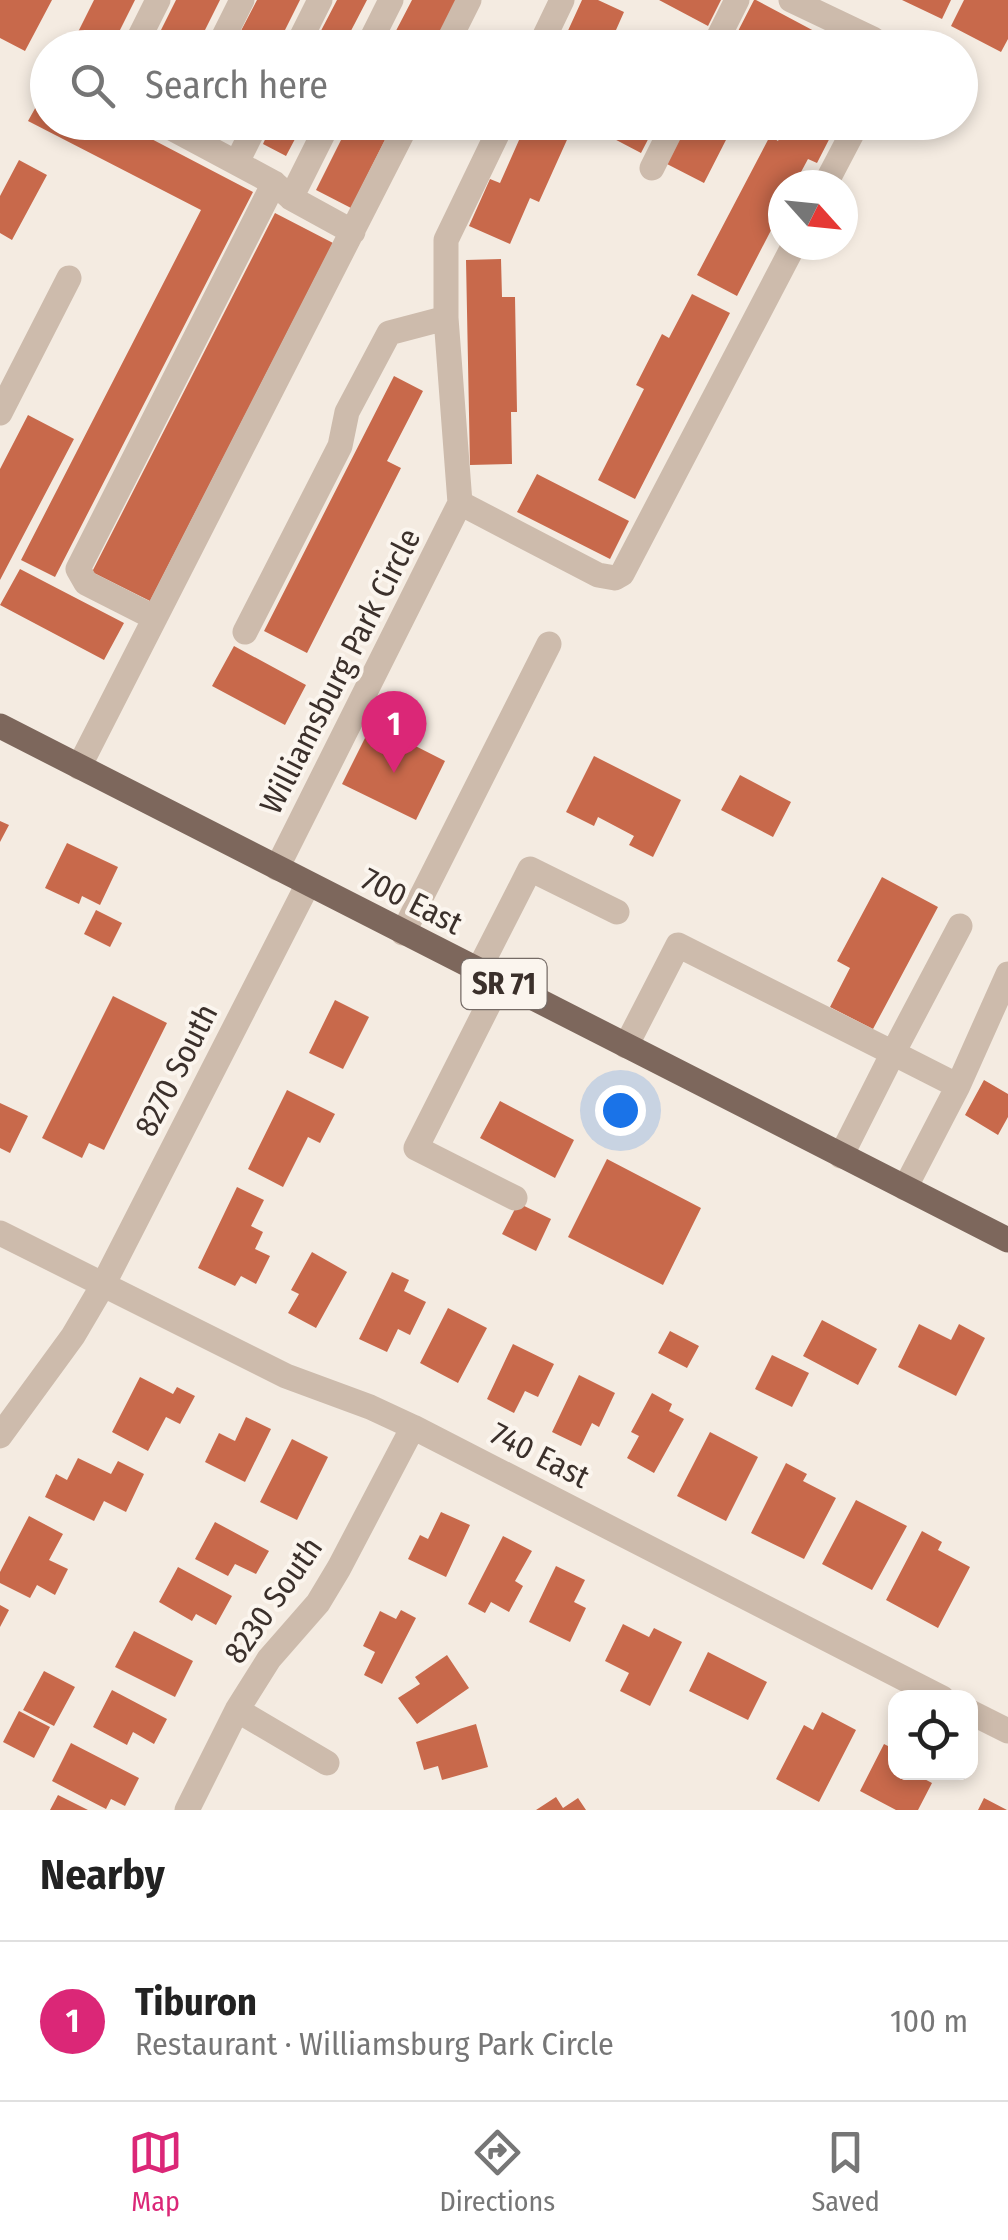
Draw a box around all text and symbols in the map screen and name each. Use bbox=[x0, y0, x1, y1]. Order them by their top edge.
search box bbox=[30, 30, 978, 140]
icon: search bbox=[65, 58, 120, 113]
text: Search here bbox=[145, 62, 328, 108]
north arrow bbox=[768, 170, 858, 260]
street label: Williamsburg Park Circle bbox=[252, 522, 428, 820]
pin: 1 bbox=[362, 690, 426, 773]
street label: 700 East bbox=[355, 860, 469, 943]
road number: SR 71 bbox=[462, 959, 546, 1009]
street label: 8270 South bbox=[127, 998, 225, 1142]
your location bbox=[595, 1085, 646, 1136]
street label: 740 East bbox=[484, 1414, 596, 1496]
street label: 8230 South bbox=[216, 1530, 330, 1670]
map controls bbox=[888, 1690, 978, 1780]
button: locate bbox=[888, 1690, 978, 1780]
text: Nearby bbox=[40, 1850, 165, 1900]
text: Tiburon bbox=[135, 1979, 257, 2025]
text: 1 bbox=[66, 2002, 79, 2040]
text: 100 m bbox=[890, 2002, 968, 2040]
text: Restaurant · Williamsburg Park Circle bbox=[135, 2025, 614, 2063]
tab: Map bbox=[128, 2125, 183, 2218]
tab: Directions bbox=[439, 2125, 555, 2218]
tab: Saved bbox=[811, 2125, 880, 2218]

